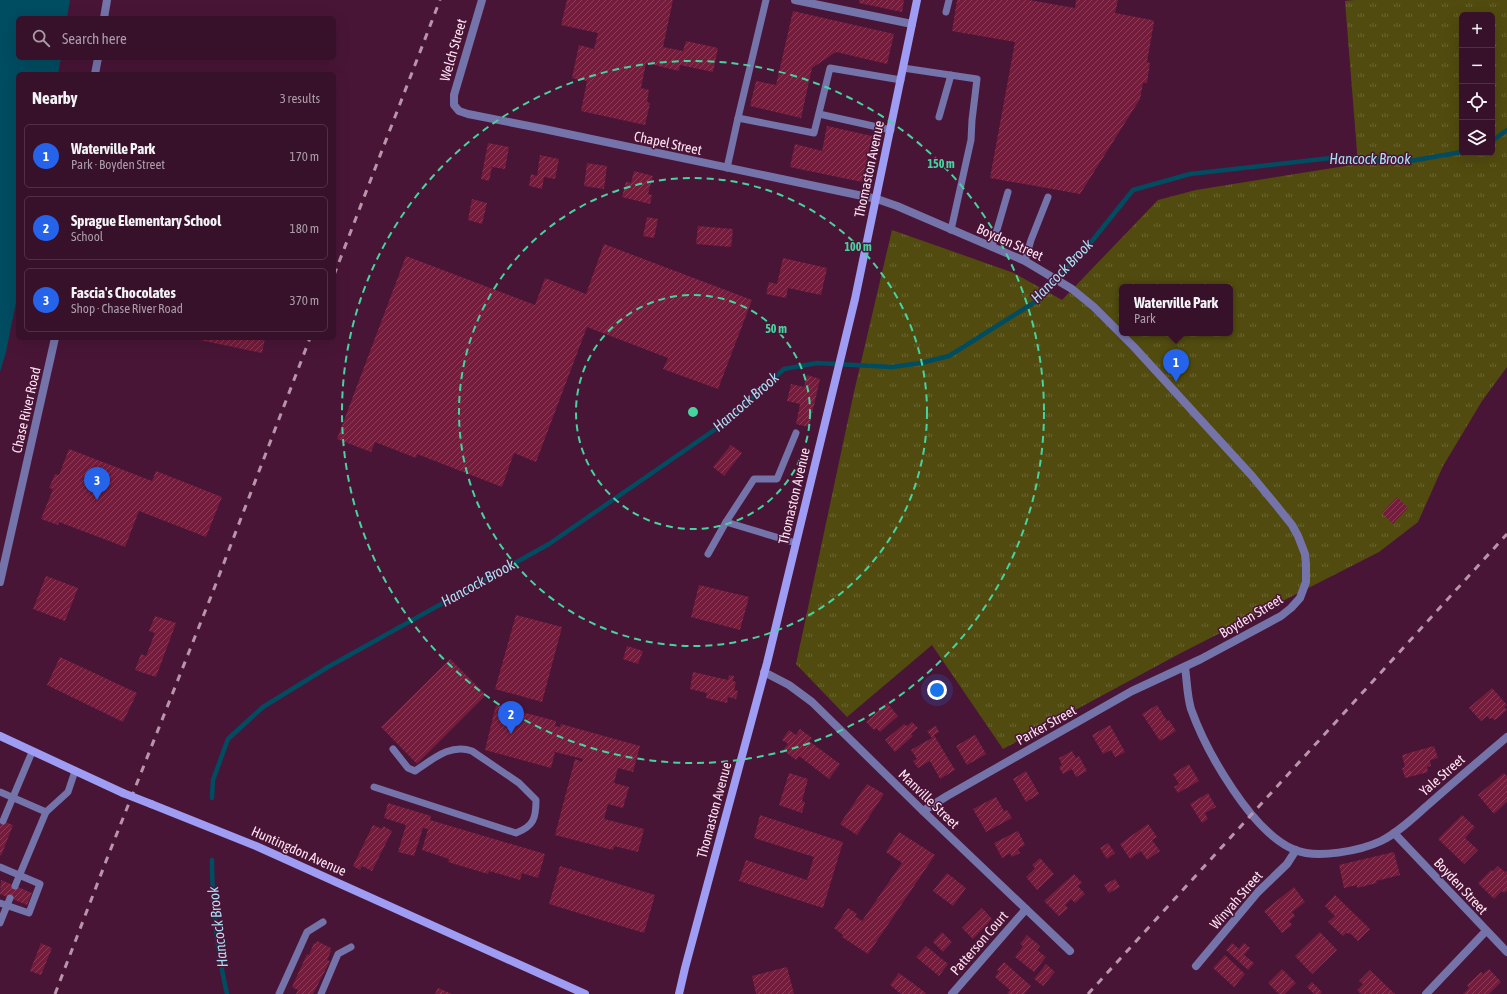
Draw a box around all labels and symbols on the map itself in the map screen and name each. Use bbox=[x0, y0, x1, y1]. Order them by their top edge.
street label: Welch Street bbox=[436, 17, 470, 83]
street label: Thomaston Avenue bbox=[851, 119, 887, 219]
street label: Chapel Street bbox=[633, 128, 703, 158]
water label: Hancock Brook bbox=[1329, 150, 1411, 167]
text: 150 m bbox=[927, 157, 955, 171]
street label: Boyden Street bbox=[974, 220, 1046, 264]
water label: Hancock Brook bbox=[1027, 235, 1096, 306]
text: 100 m bbox=[844, 240, 872, 254]
text: 50 m bbox=[765, 322, 787, 336]
pin: 1 bbox=[1163, 349, 1189, 382]
street label: Chase River Road bbox=[8, 365, 44, 455]
water label: Hancock Brook bbox=[709, 368, 782, 435]
centre of rings bbox=[686, 405, 700, 419]
street label: Thomaston Avenue bbox=[775, 446, 813, 546]
pin: 3 bbox=[84, 467, 110, 500]
water label: Hancock Brook bbox=[438, 555, 518, 610]
street label: Boyden Street bbox=[1216, 591, 1286, 641]
your location bbox=[927, 680, 947, 700]
pin: 2 bbox=[498, 701, 524, 734]
street label: Parker Street bbox=[1013, 702, 1079, 748]
street label: Yale Street bbox=[1416, 751, 1468, 799]
street label: Thomaston Avenue bbox=[693, 760, 735, 860]
street label: Manville Street bbox=[895, 766, 963, 832]
street label: Huntingdon Avenue bbox=[249, 823, 349, 879]
street label: Boyden Street bbox=[1431, 855, 1491, 917]
street label: Winyah Street bbox=[1206, 868, 1266, 932]
water label: Hancock Brook bbox=[204, 885, 231, 969]
street label: Patterson Court bbox=[947, 908, 1011, 978]

